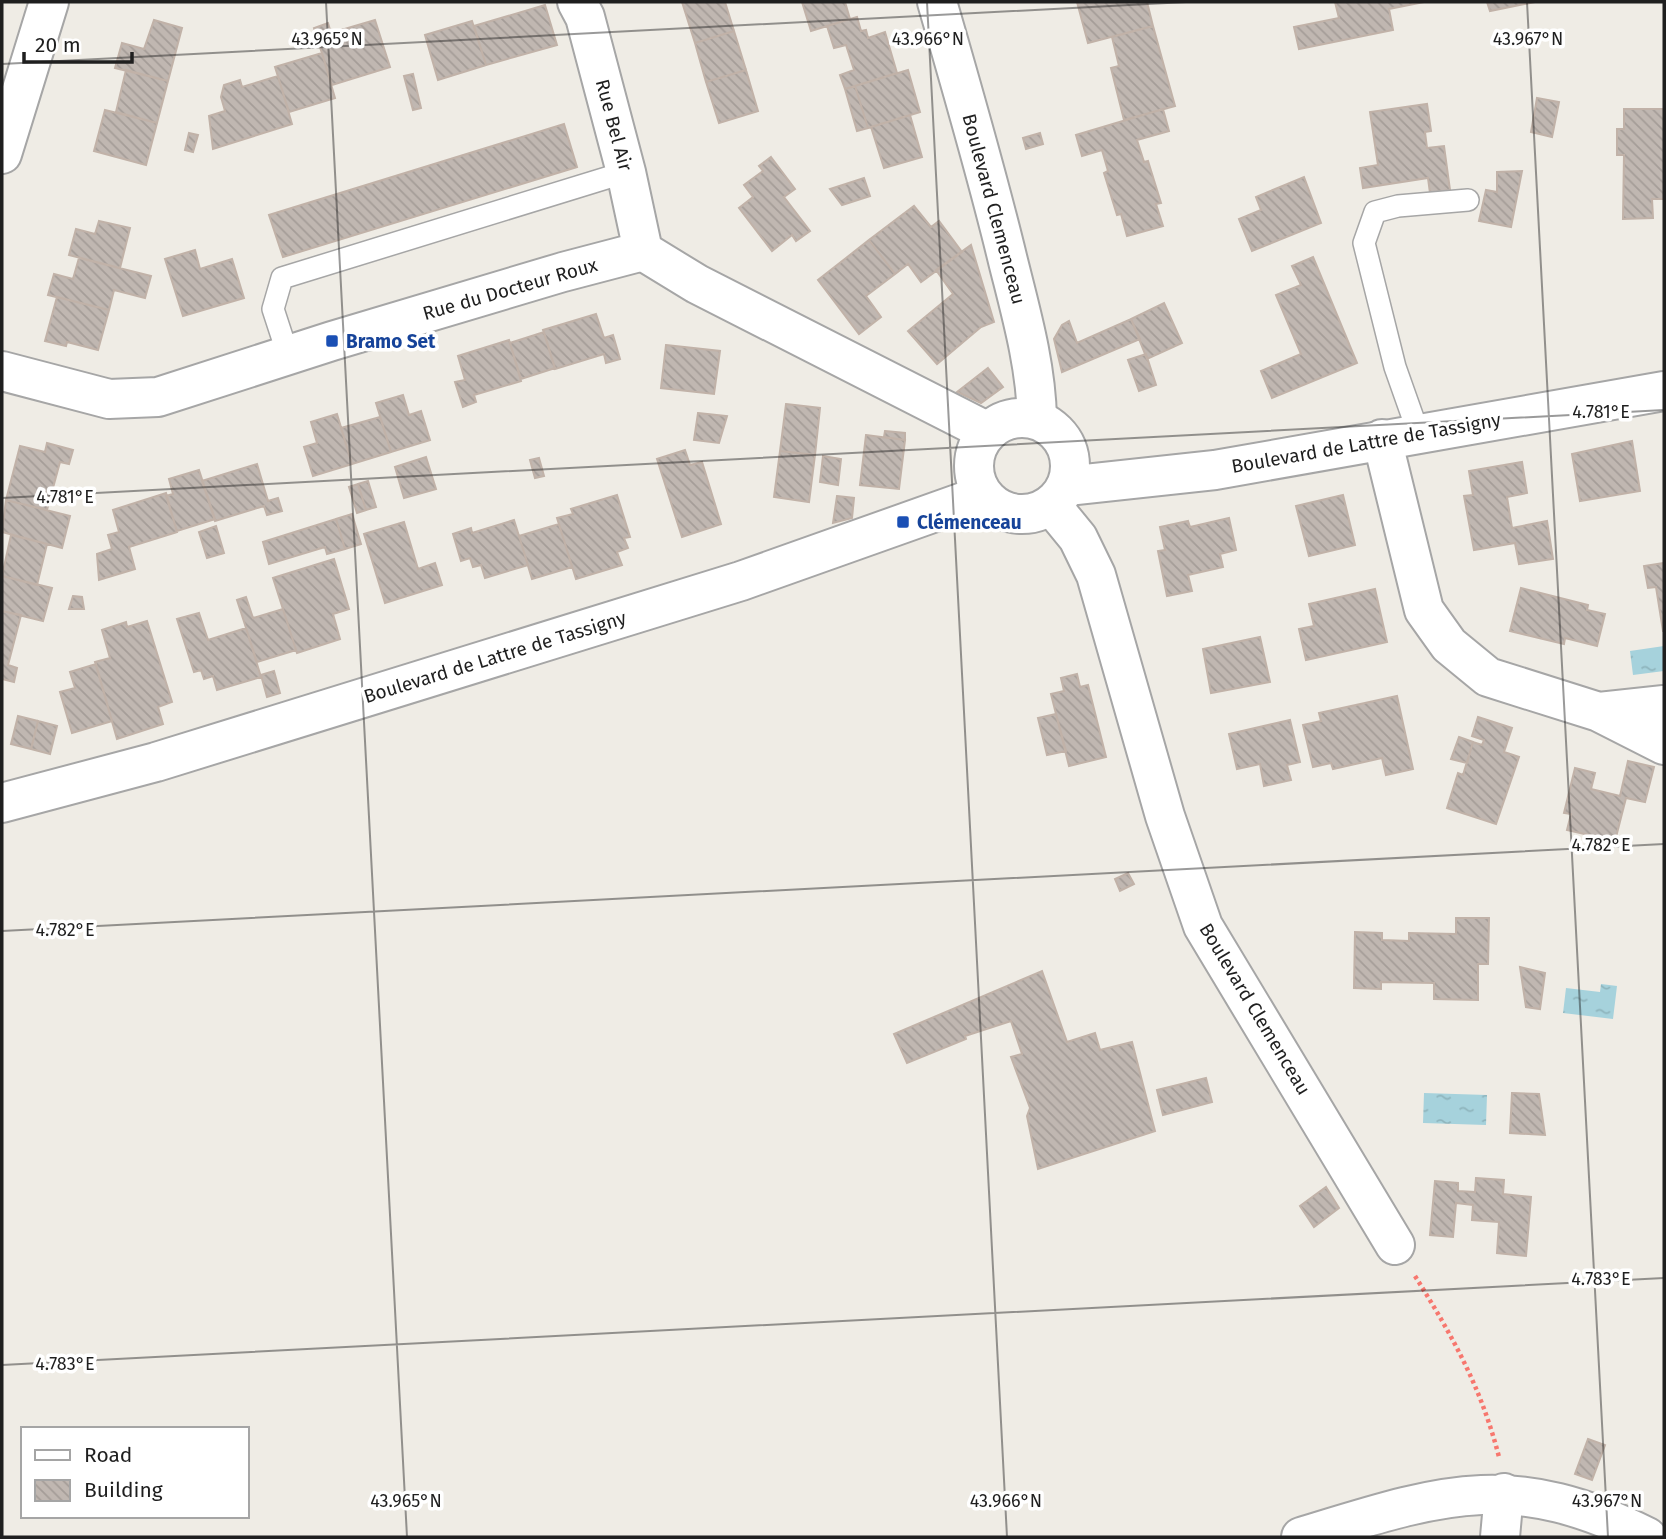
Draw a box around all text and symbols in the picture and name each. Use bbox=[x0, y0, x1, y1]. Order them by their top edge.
scale bar bbox=[24, 21, 133, 65]
text: 43.965°N bbox=[291, 28, 363, 50]
text: 43.966°N bbox=[892, 28, 964, 50]
text: 43.967°N bbox=[1493, 28, 1563, 50]
text: 20 m bbox=[35, 32, 81, 58]
street label: Rue Bel Air bbox=[591, 77, 637, 174]
street label: Boulevard Clemenceau bbox=[957, 111, 1031, 307]
street label: Rue du Docteur Roux bbox=[420, 253, 601, 325]
place label: Bramo Set bbox=[346, 330, 436, 353]
marker: Bramo Set bbox=[324, 333, 340, 349]
text: 4.781°E bbox=[1572, 401, 1630, 423]
street label: Boulevard de Lattre de Tassigny bbox=[1229, 408, 1503, 478]
text: 4.781°E bbox=[36, 486, 94, 508]
place label: Clémenceau bbox=[917, 511, 1022, 534]
marker: Clémenceau bbox=[895, 514, 911, 530]
street label: Boulevard de Lattre de Tassigny bbox=[361, 606, 630, 708]
text: 4.782°E bbox=[1571, 834, 1631, 856]
text: 4.782°E bbox=[35, 919, 95, 941]
street label: Boulevard Clemenceau bbox=[1195, 919, 1315, 1099]
text: 4.783°E bbox=[1571, 1268, 1631, 1290]
text: 4.783°E bbox=[35, 1353, 95, 1375]
legend bbox=[21, 1427, 248, 1518]
text: Road bbox=[84, 1442, 132, 1468]
text: Building bbox=[84, 1477, 163, 1503]
text: 43.965°N bbox=[370, 1490, 442, 1512]
text: 43.966°N bbox=[970, 1490, 1042, 1512]
text: 43.967°N bbox=[1572, 1490, 1642, 1512]

